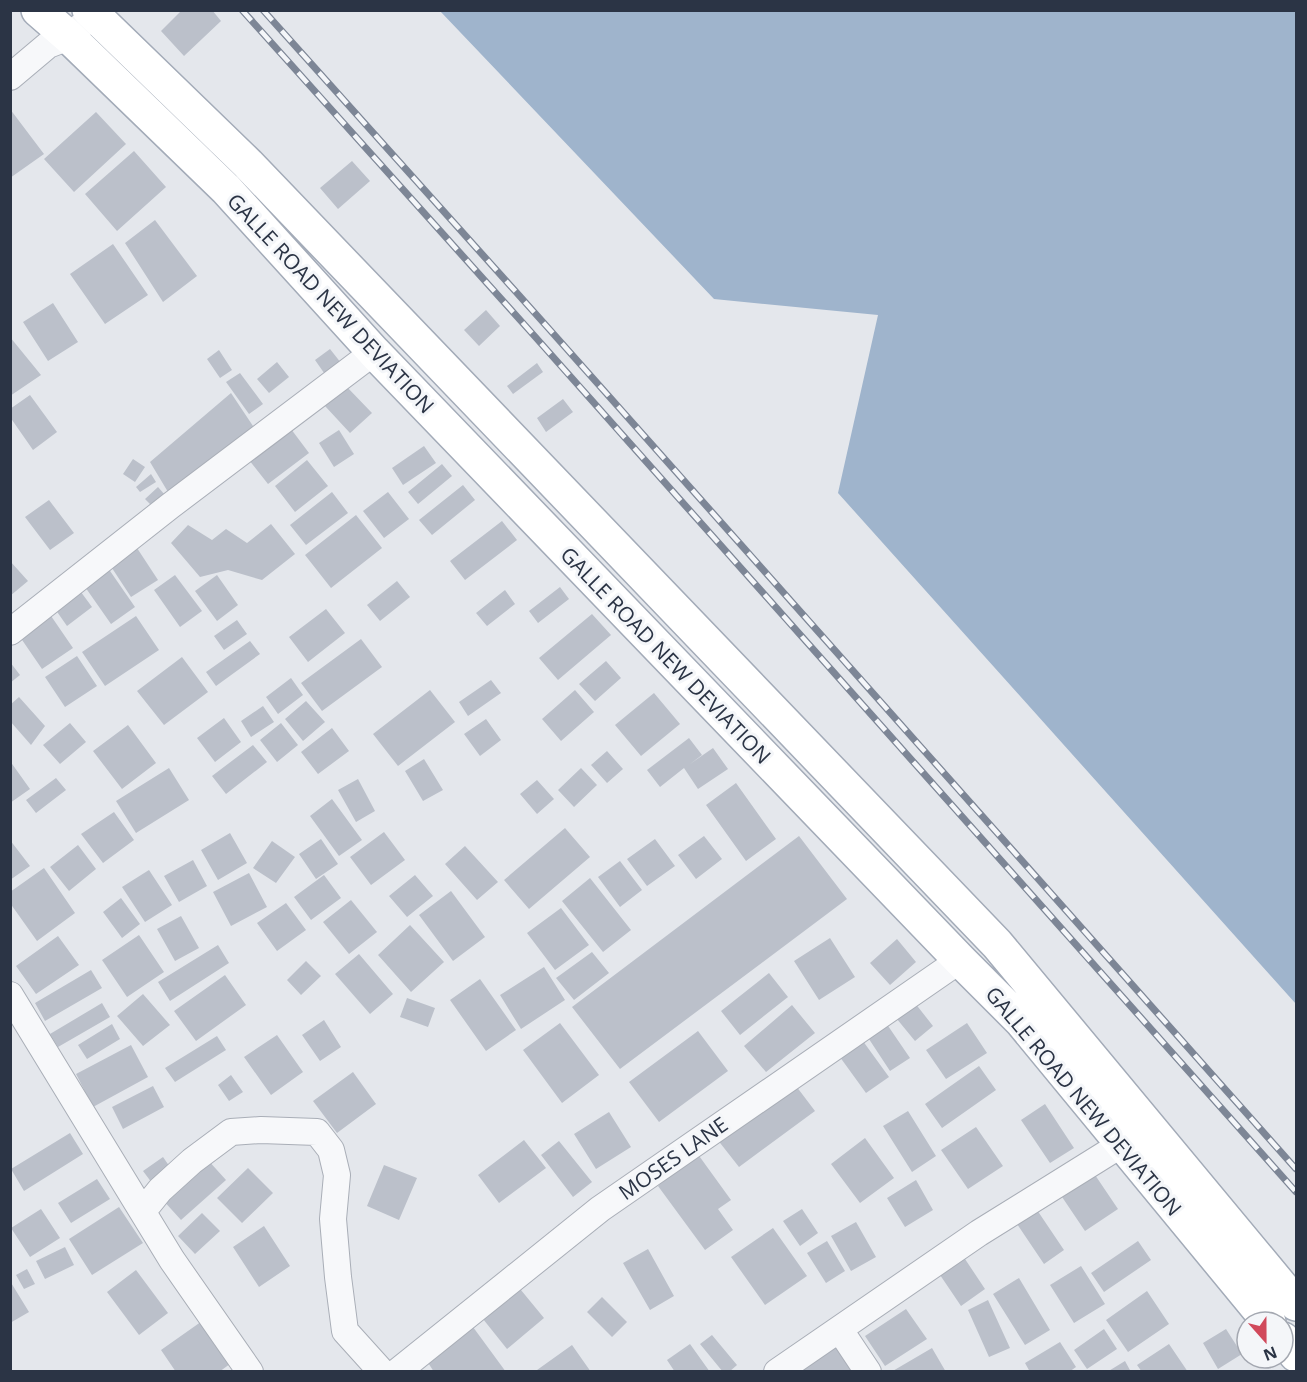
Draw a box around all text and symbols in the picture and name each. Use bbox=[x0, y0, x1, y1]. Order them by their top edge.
street label: GALLE ROAD NEW DEVIATION bbox=[221, 187, 441, 419]
street label: GALLE ROAD NEW DEVIATION bbox=[555, 540, 777, 770]
street label: GALLE ROAD NEW DEVIATION bbox=[980, 980, 1188, 1222]
street label: MOSES LANE bbox=[613, 1110, 733, 1206]
north arrow bbox=[1235, 1310, 1295, 1370]
text: N bbox=[1260, 1341, 1280, 1367]

